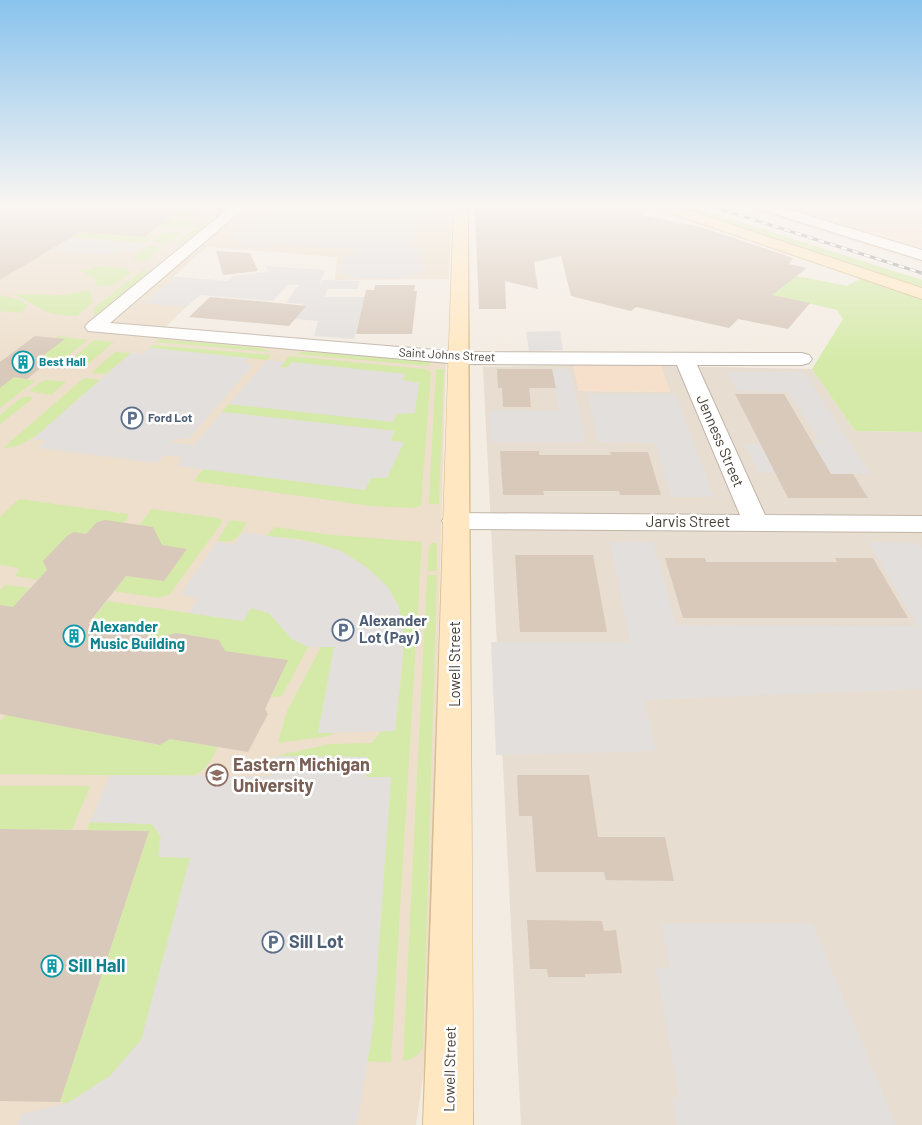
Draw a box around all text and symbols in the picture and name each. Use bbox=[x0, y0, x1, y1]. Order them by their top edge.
street label: Saint Johns Street bbox=[398, 344, 496, 364]
building icon: Best Hall bbox=[11, 350, 35, 374]
place label: Best Hall bbox=[39, 354, 86, 368]
street label: Jenness Street bbox=[693, 392, 748, 490]
parking icon: Ford Lot bbox=[120, 406, 144, 430]
place label: Ford Lot bbox=[148, 410, 193, 424]
street label: Jarvis Street bbox=[646, 512, 730, 530]
place label: Alexander Lot (Pay) bbox=[359, 611, 427, 646]
place label: Alexander Music Building bbox=[90, 617, 185, 652]
parking icon: Alexander Lot (Pay) bbox=[331, 618, 355, 642]
street label: Lowell Street bbox=[445, 621, 463, 707]
building icon: Alexander Music Building bbox=[62, 624, 86, 648]
place label: Eastern Michigan University bbox=[233, 753, 370, 796]
school or university icon: Eastern Michigan University bbox=[205, 763, 229, 787]
parking icon: Sill Lot bbox=[261, 930, 285, 954]
place label: Sill Lot bbox=[289, 930, 344, 952]
building icon: Sill Hall bbox=[40, 954, 64, 978]
place label: Sill Hall bbox=[68, 954, 125, 976]
street label: Lowell Street bbox=[439, 1026, 459, 1112]

